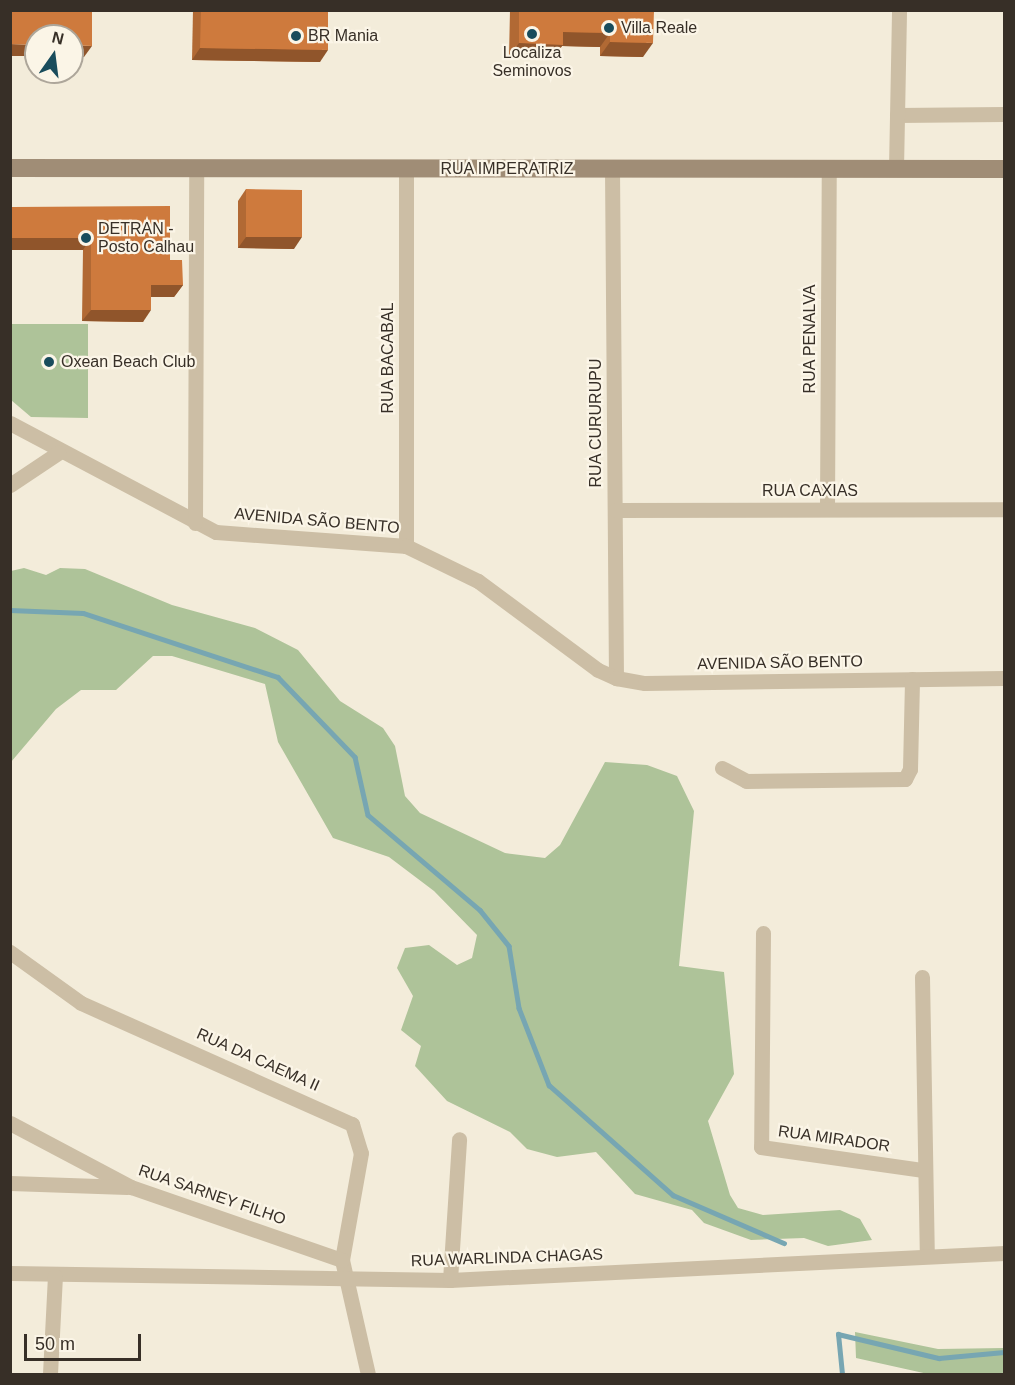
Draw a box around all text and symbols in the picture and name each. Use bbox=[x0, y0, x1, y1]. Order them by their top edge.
place label: Villa Reale bbox=[621, 18, 697, 38]
marker: Villa Reale bbox=[602, 21, 616, 35]
north arrow bbox=[24, 24, 84, 84]
place label: BR Mania bbox=[308, 26, 378, 46]
marker: Localiza Seminovos bbox=[525, 27, 539, 41]
text: N bbox=[50, 28, 66, 48]
marker: BR Mania bbox=[289, 29, 303, 43]
place label: Localiza Seminovos bbox=[492, 43, 572, 81]
street label: RUA IMPERATRIZ bbox=[440, 159, 574, 179]
place label: DETRAN - Posto Calhau bbox=[98, 219, 194, 257]
marker: DETRAN - Posto Calhau bbox=[79, 231, 93, 245]
street label: RUA PENALVA bbox=[800, 284, 820, 394]
street label: RUA BACABAL bbox=[378, 302, 398, 414]
place label: Oxean Beach Club bbox=[61, 352, 195, 372]
marker: Oxean Beach Club bbox=[42, 355, 56, 369]
street label: RUA CURURUPU bbox=[586, 358, 606, 488]
street label: RUA CAXIAS bbox=[762, 481, 858, 501]
street label: AVENIDA SÃO BENTO bbox=[233, 504, 401, 538]
street label: AVENIDA SÃO BENTO bbox=[697, 652, 863, 674]
street label: RUA DA CAEMA II bbox=[192, 1024, 324, 1096]
street label: RUA MIRADOR bbox=[776, 1122, 892, 1156]
street label: RUA SARNEY FILHO bbox=[135, 1161, 289, 1229]
street label: RUA WARLINDA CHAGAS bbox=[410, 1245, 604, 1271]
scale bar bbox=[27, 1322, 144, 1360]
text: 50 m bbox=[35, 1334, 75, 1354]

